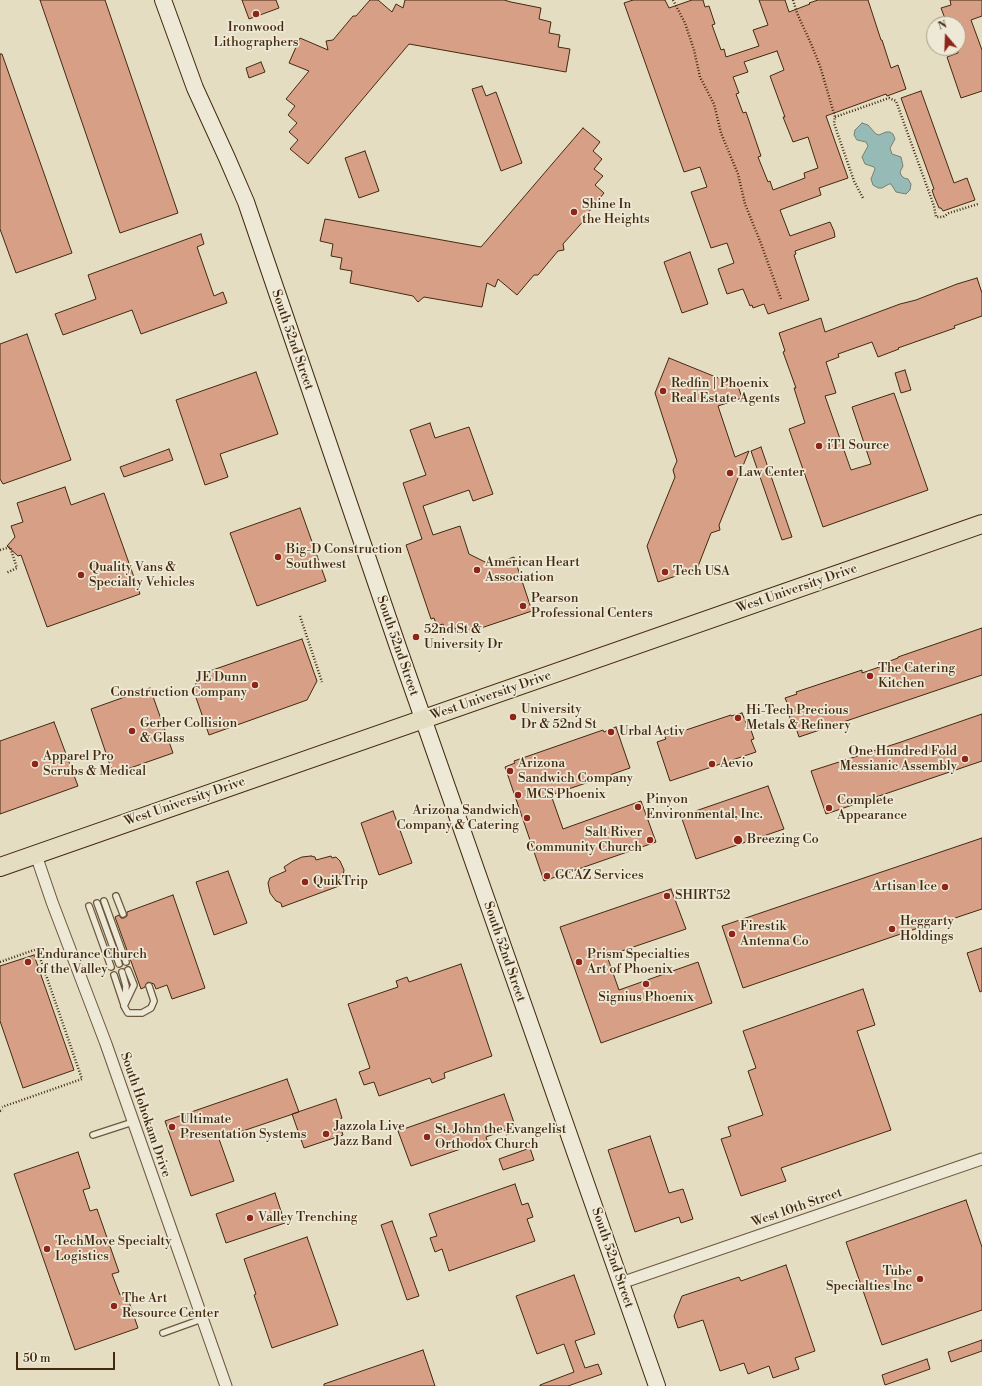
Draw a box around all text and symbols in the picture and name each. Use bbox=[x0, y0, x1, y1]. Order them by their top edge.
marker: Ironwood Lithographers bbox=[251, 9, 261, 19]
north arrow bbox=[926, 16, 966, 56]
text: N bbox=[936, 18, 949, 34]
place label: Ironwood Lithographers bbox=[214, 20, 298, 51]
place label: Shine In the Heights bbox=[582, 197, 650, 228]
marker: Shine In the Heights bbox=[569, 207, 579, 217]
street label: South 52nd Street bbox=[268, 288, 316, 392]
place label: Redfin | Phoenix Real Estate Agents bbox=[671, 376, 780, 407]
marker: Redfin | Phoenix Real Estate Agents bbox=[658, 386, 668, 396]
place label: iT1 Source bbox=[827, 438, 889, 454]
marker: iT1 Source bbox=[814, 441, 824, 451]
place label: Law Center bbox=[738, 465, 805, 481]
marker: Law Center bbox=[725, 468, 735, 478]
place label: Big-D Construction Southwest bbox=[286, 542, 402, 573]
marker: Big-D Construction Southwest bbox=[273, 552, 283, 562]
place label: American Heart Association bbox=[485, 555, 580, 586]
place label: Quality Vans & Specialty Vehicles bbox=[89, 560, 195, 591]
street label: West University Drive bbox=[734, 561, 860, 617]
place label: Tech USA bbox=[673, 564, 730, 580]
marker: American Heart Association bbox=[472, 565, 482, 575]
marker: Tech USA bbox=[660, 567, 670, 577]
marker: Quality Vans & Specialty Vehicles bbox=[76, 570, 86, 580]
place label: Pearson Professional Centers bbox=[531, 591, 653, 622]
street label: South 52nd Street bbox=[373, 594, 421, 698]
marker: Pearson Professional Centers bbox=[518, 601, 528, 611]
place label: 52nd St & University Dr bbox=[424, 622, 503, 653]
marker: 52nd St & University Dr bbox=[411, 632, 421, 642]
place label: The Catering Kitchen bbox=[878, 661, 955, 692]
street label: West University Drive bbox=[428, 668, 554, 724]
place label: JE Dunn Construction Company bbox=[110, 670, 247, 701]
marker: The Catering Kitchen bbox=[865, 671, 875, 681]
marker: JE Dunn Construction Company bbox=[250, 680, 260, 690]
place label: University Dr & 52nd St bbox=[521, 702, 597, 733]
place label: Hi-Tech Precious Metals & Refinery bbox=[746, 703, 851, 734]
marker: University Dr & 52nd St bbox=[508, 712, 518, 722]
marker: Hi-Tech Precious Metals & Refinery bbox=[733, 713, 743, 723]
place label: Gerber Collision & Glass bbox=[140, 716, 237, 747]
place label: Urbal Activ bbox=[619, 724, 685, 740]
marker: Gerber Collision & Glass bbox=[127, 726, 137, 736]
marker: Urbal Activ bbox=[606, 727, 616, 737]
place label: One Hundred Fold Messianic Assembly bbox=[840, 744, 957, 775]
place label: Apparel Pro Scrubs & Medical bbox=[43, 749, 146, 780]
marker: One Hundred Fold Messianic Assembly bbox=[960, 754, 970, 764]
place label: Arizona Sandwich Company bbox=[518, 756, 633, 787]
place label: Aevio bbox=[720, 756, 753, 772]
marker: Apparel Pro Scrubs & Medical bbox=[30, 759, 40, 769]
marker: Aevio bbox=[707, 759, 717, 769]
marker: Arizona Sandwich Company bbox=[505, 766, 515, 776]
street label: West University Drive bbox=[122, 774, 248, 830]
place label: MCS Phoenix bbox=[526, 787, 606, 803]
marker: MCS Phoenix bbox=[513, 790, 523, 800]
place label: Pinyon Environmental, Inc. bbox=[646, 792, 763, 823]
place label: Complete Appearance bbox=[837, 793, 907, 824]
marker: Pinyon Environmental, Inc. bbox=[633, 802, 643, 812]
place label: Arizona Sandwich Company & Catering bbox=[396, 803, 519, 834]
marker: Complete Appearance bbox=[824, 803, 834, 813]
marker: Arizona Sandwich Company & Catering bbox=[522, 813, 532, 823]
place label: Salt River Community Church bbox=[526, 825, 642, 856]
place label: Breezing Co bbox=[747, 832, 819, 848]
marker: Breezing Co bbox=[732, 834, 744, 846]
marker: Salt River Community Church bbox=[645, 835, 655, 845]
place label: GCAZ Services bbox=[555, 868, 644, 884]
marker: GCAZ Services bbox=[542, 871, 552, 881]
place label: QuikTrip bbox=[313, 874, 368, 890]
marker: QuikTrip bbox=[300, 877, 310, 887]
place label: Artisan Ice bbox=[872, 879, 937, 895]
marker: Artisan Ice bbox=[940, 882, 950, 892]
place label: SHIRT52 bbox=[675, 888, 731, 904]
marker: SHIRT52 bbox=[662, 891, 672, 901]
street label: South 52nd Street bbox=[480, 900, 528, 1004]
place label: Heggarty Holdings bbox=[900, 914, 954, 945]
place label: Firestik Antenna Co bbox=[740, 919, 809, 950]
marker: Heggarty Holdings bbox=[887, 924, 897, 934]
marker: Firestik Antenna Co bbox=[727, 929, 737, 939]
place label: Endurance Church of the Valley bbox=[36, 947, 147, 978]
place label: Prism Specialties Art of Phoenix bbox=[587, 947, 690, 978]
marker: Endurance Church of the Valley bbox=[23, 957, 33, 967]
marker: Prism Specialties Art of Phoenix bbox=[574, 957, 584, 967]
marker: Signius Phoenix bbox=[641, 979, 651, 989]
place label: Signius Phoenix bbox=[598, 990, 694, 1006]
street label: South Hohokam Drive bbox=[116, 1050, 174, 1180]
place label: Ultimate Presentation Systems bbox=[180, 1112, 307, 1143]
place label: Jazzola Live Jazz Band bbox=[334, 1119, 405, 1150]
marker: Ultimate Presentation Systems bbox=[167, 1122, 177, 1132]
place label: St. John the Evangelist Orthodox Church bbox=[435, 1122, 566, 1153]
marker: Jazzola Live Jazz Band bbox=[321, 1129, 331, 1139]
marker: St. John the Evangelist Orthodox Church bbox=[422, 1132, 432, 1142]
street label: West 10th Street bbox=[750, 1185, 844, 1231]
street label: South 52nd Street bbox=[588, 1206, 636, 1310]
place label: Valley Trenching bbox=[258, 1210, 357, 1226]
marker: Valley Trenching bbox=[245, 1213, 255, 1223]
place label: TechMove Specialty Logistics bbox=[55, 1234, 172, 1265]
marker: TechMove Specialty Logistics bbox=[42, 1244, 52, 1254]
place label: Tube Specialties Inc bbox=[826, 1264, 912, 1295]
marker: Tube Specialties Inc bbox=[915, 1274, 925, 1284]
place label: The Art Resource Center bbox=[122, 1291, 219, 1322]
marker: The Art Resource Center bbox=[109, 1301, 119, 1311]
scale bar bbox=[18, 1344, 117, 1370]
text: 50 m bbox=[23, 1351, 51, 1366]

